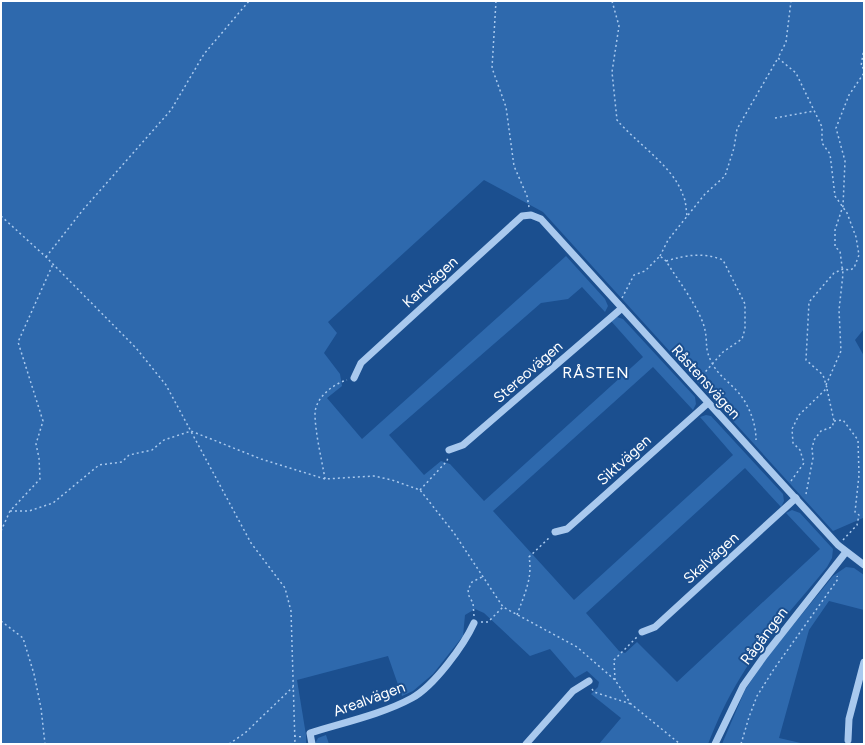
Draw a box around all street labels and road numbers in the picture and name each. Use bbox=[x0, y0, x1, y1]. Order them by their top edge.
street label: Kartvägen bbox=[399, 252, 461, 312]
street label: Stereovägen bbox=[490, 337, 566, 407]
street label: Råstensvägen bbox=[668, 341, 744, 423]
street label: Siktvägen bbox=[593, 431, 655, 489]
street label: Skalvägen bbox=[680, 529, 742, 587]
street label: Rågången bbox=[737, 604, 791, 668]
street label: Arealvägen bbox=[331, 678, 407, 720]

